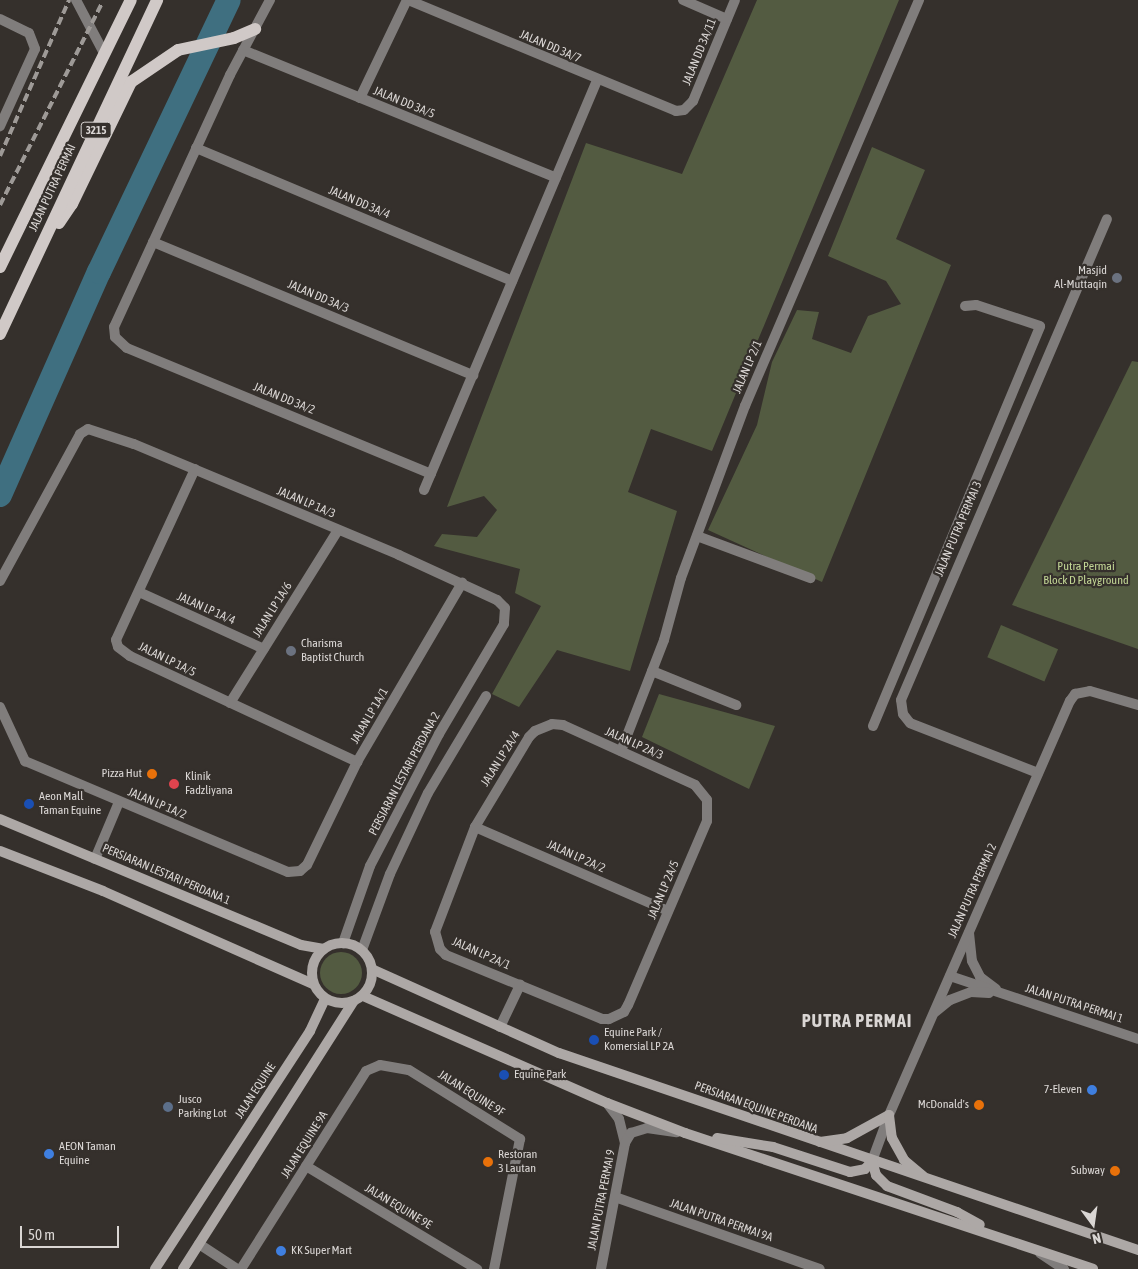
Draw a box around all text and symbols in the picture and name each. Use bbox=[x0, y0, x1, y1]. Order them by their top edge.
street label: JALAN DD 3A/11 bbox=[680, 16, 720, 88]
street label: JALAN DD 3A/7 bbox=[517, 28, 583, 66]
street label: JALAN DD 3A/5 bbox=[371, 84, 437, 122]
road number: 3215 bbox=[80, 122, 112, 138]
street label: JALAN PUTRA PERMAI bbox=[26, 142, 80, 234]
street label: JALAN DD 3A/4 bbox=[326, 184, 392, 222]
place label: Masjid Al-Muttaqin bbox=[1054, 264, 1107, 292]
marker: Masjid Al-Muttaqin bbox=[1111, 272, 1123, 284]
street label: JALAN DD 3A/3 bbox=[285, 278, 351, 316]
street label: JALAN LP 2/1 bbox=[730, 338, 766, 396]
street label: JALAN DD 3A/2 bbox=[251, 380, 317, 418]
street label: JALAN PUTRA PERMAI 3 bbox=[932, 479, 986, 579]
street label: JALAN LP 1A/3 bbox=[274, 484, 338, 522]
park label: Putra Permai Block D Playground bbox=[1043, 560, 1129, 588]
street label: JALAN LP 1A/6 bbox=[250, 580, 296, 640]
street label: JALAN LP 1A/4 bbox=[175, 590, 237, 628]
place label: Charisma Baptist Church bbox=[301, 637, 364, 665]
street label: JALAN LP 1A/5 bbox=[136, 640, 198, 680]
marker: Charisma Baptist Church bbox=[285, 645, 297, 657]
street label: JALAN LP 1A/1 bbox=[348, 685, 392, 747]
street label: PERSIARAN LESTARI PERDANA 2 bbox=[366, 710, 444, 838]
street label: JALAN LP 2A/3 bbox=[603, 725, 665, 763]
street label: JALAN LP 2A/4 bbox=[478, 729, 524, 789]
place label: Pizza Hut bbox=[102, 767, 142, 781]
marker: Pizza Hut bbox=[146, 768, 158, 780]
place label: Klinik Fadzliyana bbox=[185, 770, 233, 798]
marker: Klinik Fadzliyana bbox=[167, 777, 181, 791]
street label: JALAN LP 1A/2 bbox=[125, 785, 189, 823]
place label: Aeon Mall Taman Equine bbox=[39, 790, 101, 818]
marker: Aeon Mall Taman Equine bbox=[23, 798, 35, 810]
street label: JALAN LP 2A/2 bbox=[545, 838, 607, 876]
street label: PERSIARAN LESTARI PERDANA 1 bbox=[100, 841, 232, 909]
street label: JALAN PUTRA PERMAI 2 bbox=[946, 841, 1000, 941]
street label: JALAN LP 2A/5 bbox=[645, 858, 683, 922]
street label: JALAN LP 2A/1 bbox=[450, 935, 512, 973]
street label: JALAN PUTRA PERMAI 1 bbox=[1023, 981, 1125, 1027]
district label: PUTRA PERMAI bbox=[800, 1010, 914, 1032]
place label: Equine Park / Komersial LP 2A bbox=[604, 1026, 674, 1054]
marker: Equine Park / Komersial LP 2A bbox=[588, 1034, 600, 1046]
street label: JALAN EQUINE bbox=[233, 1060, 279, 1122]
street label: JALAN EQUINE 9F bbox=[435, 1068, 507, 1120]
place label: Equine Park bbox=[514, 1068, 566, 1082]
marker: Equine Park bbox=[498, 1069, 510, 1081]
street label: PERSIARAN EQUINE PERDANA bbox=[692, 1079, 820, 1137]
place label: 7-Eleven bbox=[1044, 1083, 1082, 1097]
marker: 7-Eleven bbox=[1086, 1084, 1098, 1096]
place label: Jusco Parking Lot bbox=[178, 1093, 227, 1121]
place label: McDonald's bbox=[918, 1098, 969, 1112]
marker: McDonald's bbox=[973, 1099, 985, 1111]
marker: Jusco Parking Lot bbox=[162, 1101, 174, 1113]
street label: JALAN EQUINE 9A bbox=[279, 1109, 331, 1181]
place label: AEON Taman Equine bbox=[59, 1140, 116, 1168]
marker: AEON Taman Equine bbox=[43, 1148, 55, 1160]
place label: Restoran 3 Lautan bbox=[498, 1148, 537, 1176]
street label: JALAN PUTRA PERMAI 9 bbox=[585, 1149, 619, 1251]
marker: Restoran 3 Lautan bbox=[482, 1156, 494, 1168]
place label: Subway bbox=[1071, 1164, 1105, 1178]
marker: Subway bbox=[1109, 1165, 1121, 1177]
street label: JALAN EQUINE 9E bbox=[362, 1181, 434, 1233]
street label: JALAN PUTRA PERMAI 9A bbox=[668, 1197, 774, 1245]
north arrow bbox=[1068, 1199, 1118, 1249]
scale bar bbox=[22, 1216, 121, 1248]
text: 50 m bbox=[28, 1226, 55, 1243]
text: N bbox=[1091, 1230, 1103, 1247]
place label: KK Super Mart bbox=[291, 1244, 352, 1258]
marker: KK Super Mart bbox=[275, 1245, 287, 1257]

